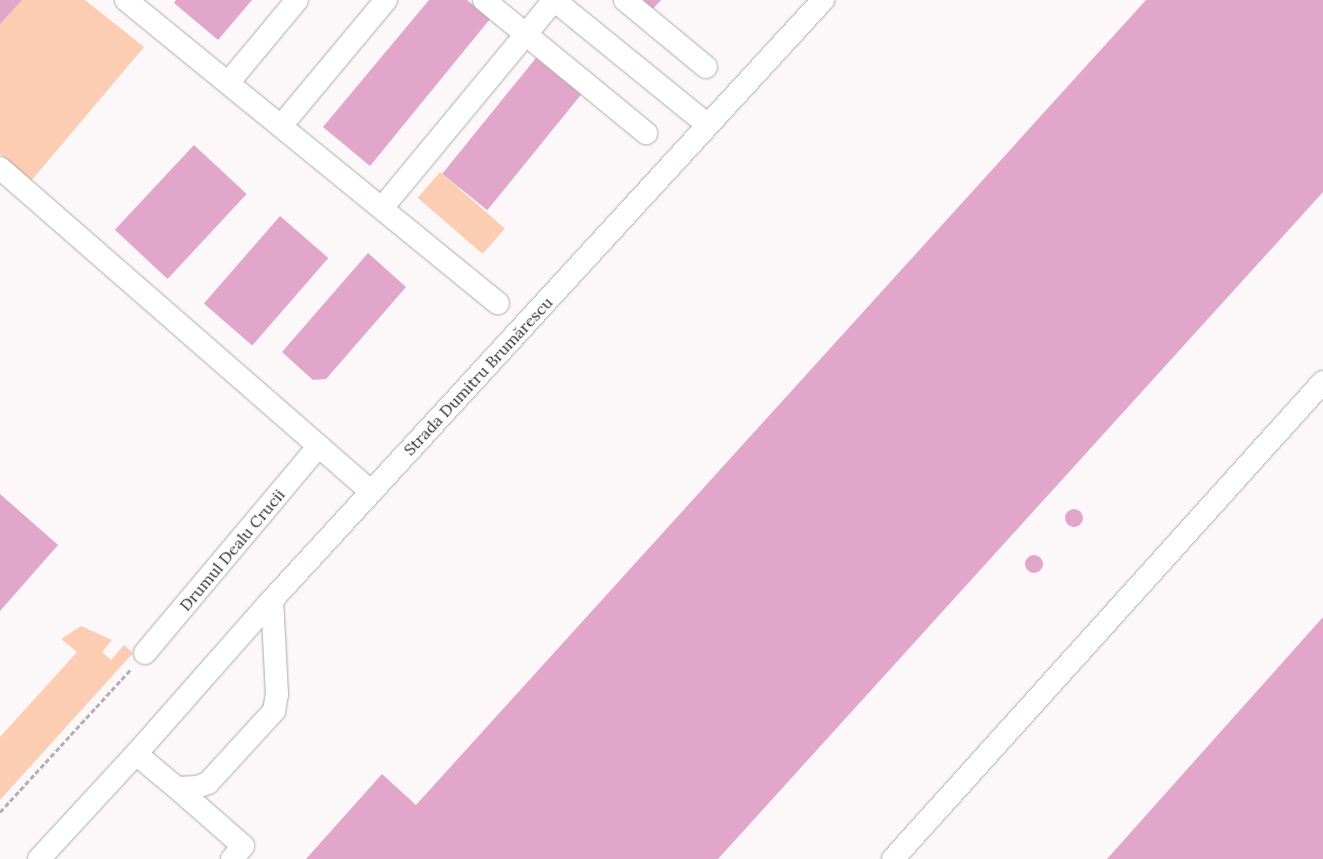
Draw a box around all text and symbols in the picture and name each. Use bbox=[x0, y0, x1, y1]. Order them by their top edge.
street label: Strada Dumitru Brumărescu bbox=[400, 293, 556, 459]
street label: Drumul Dealu Crucii bbox=[176, 485, 288, 615]

